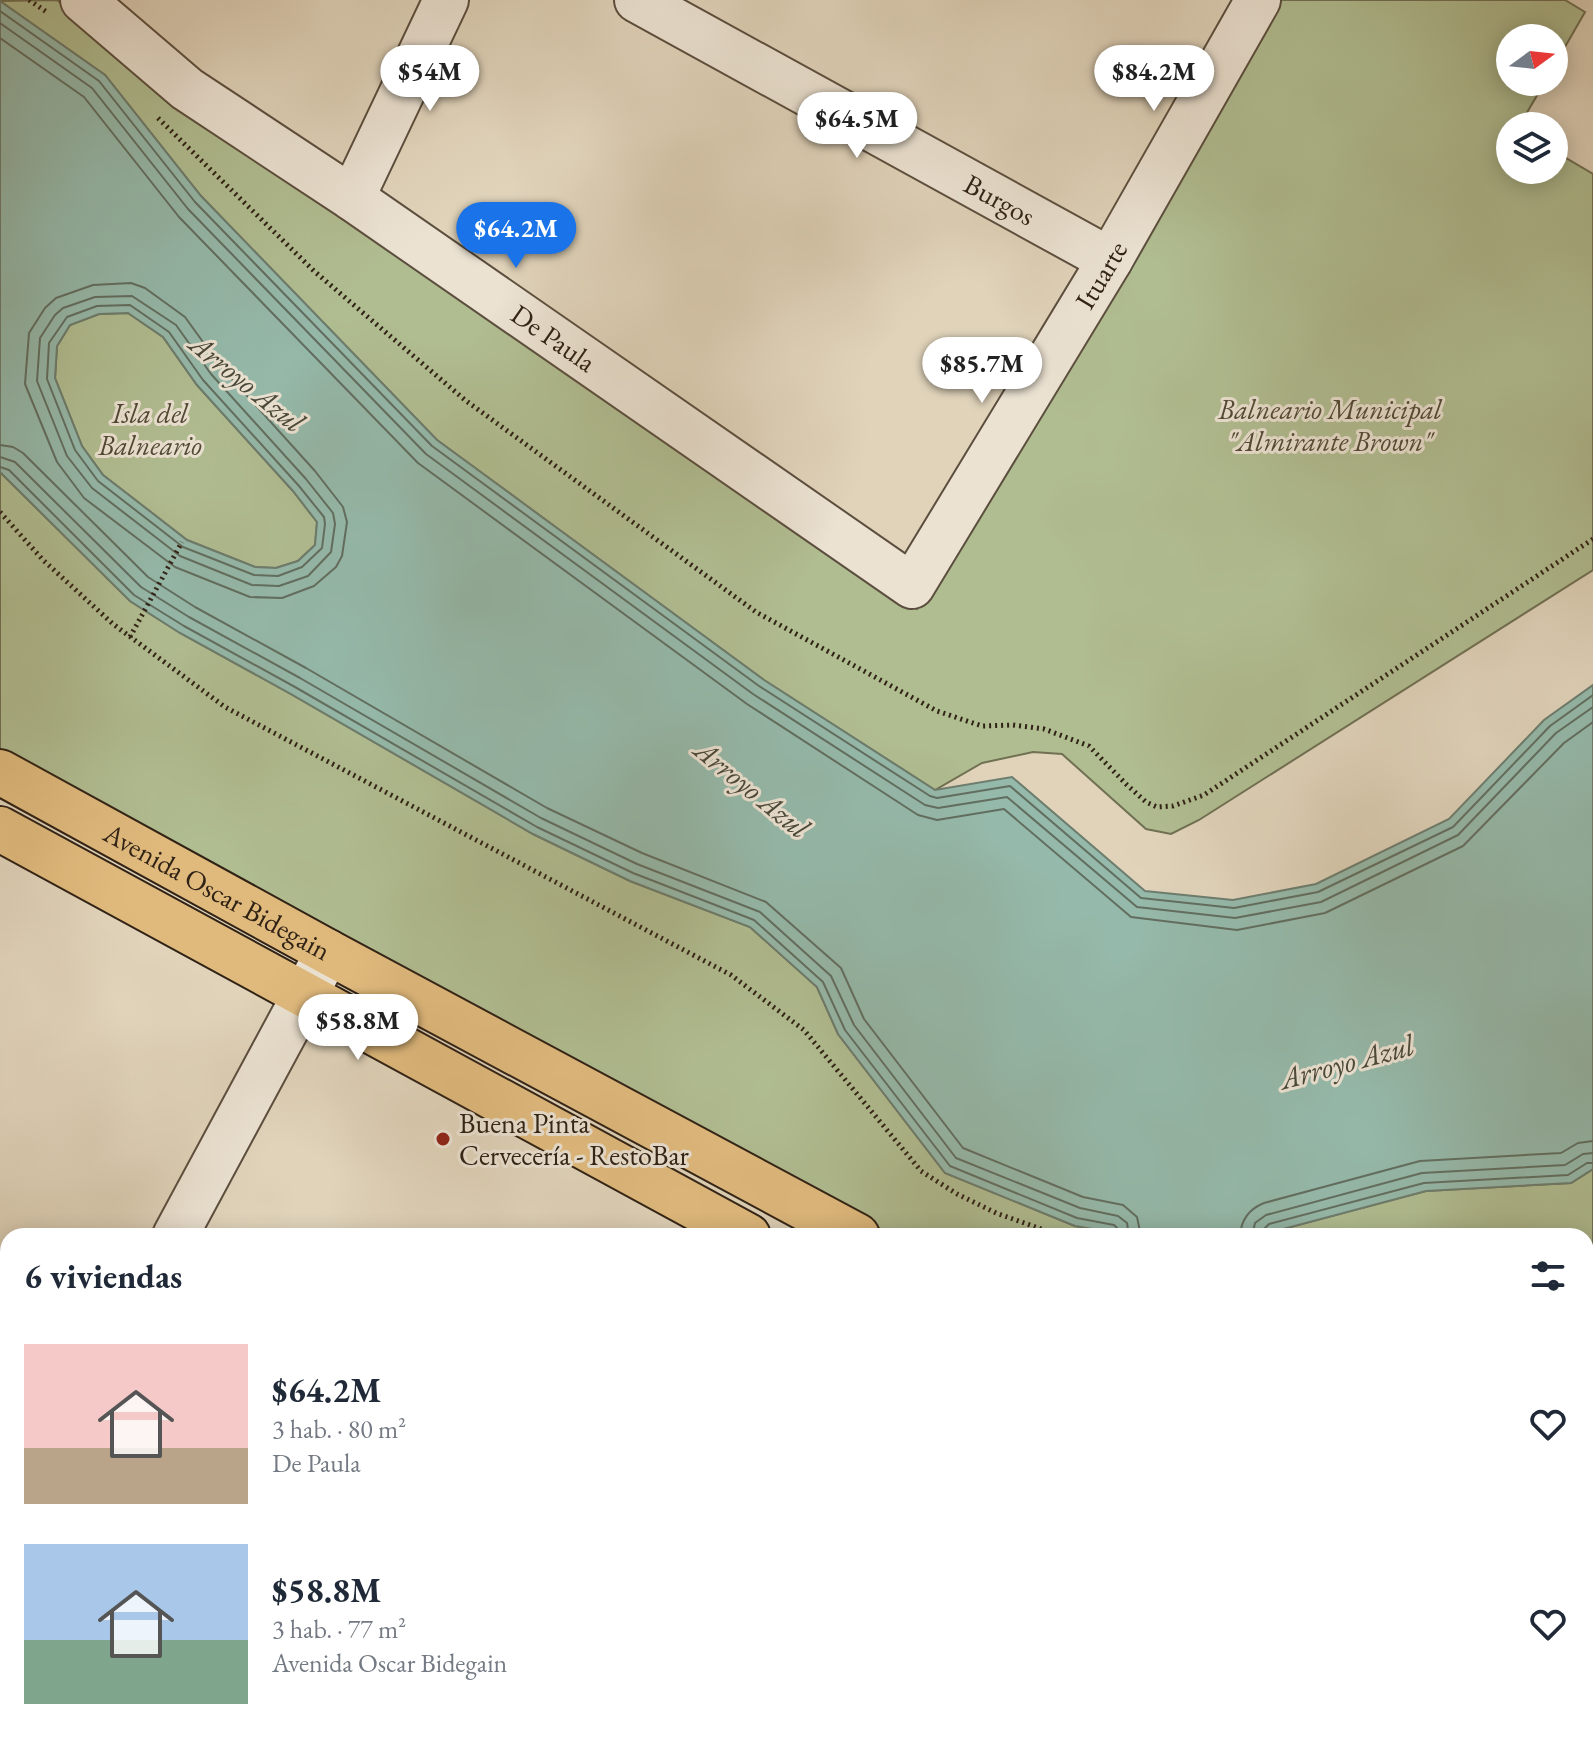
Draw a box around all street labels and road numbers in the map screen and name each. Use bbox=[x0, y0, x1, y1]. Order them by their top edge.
street label: Burgos bbox=[958, 165, 1042, 233]
street label: Ituarte bbox=[1067, 234, 1135, 316]
street label: De Paula bbox=[504, 296, 604, 380]
street label: Avenida Oscar Bidegain bbox=[97, 814, 337, 968]

